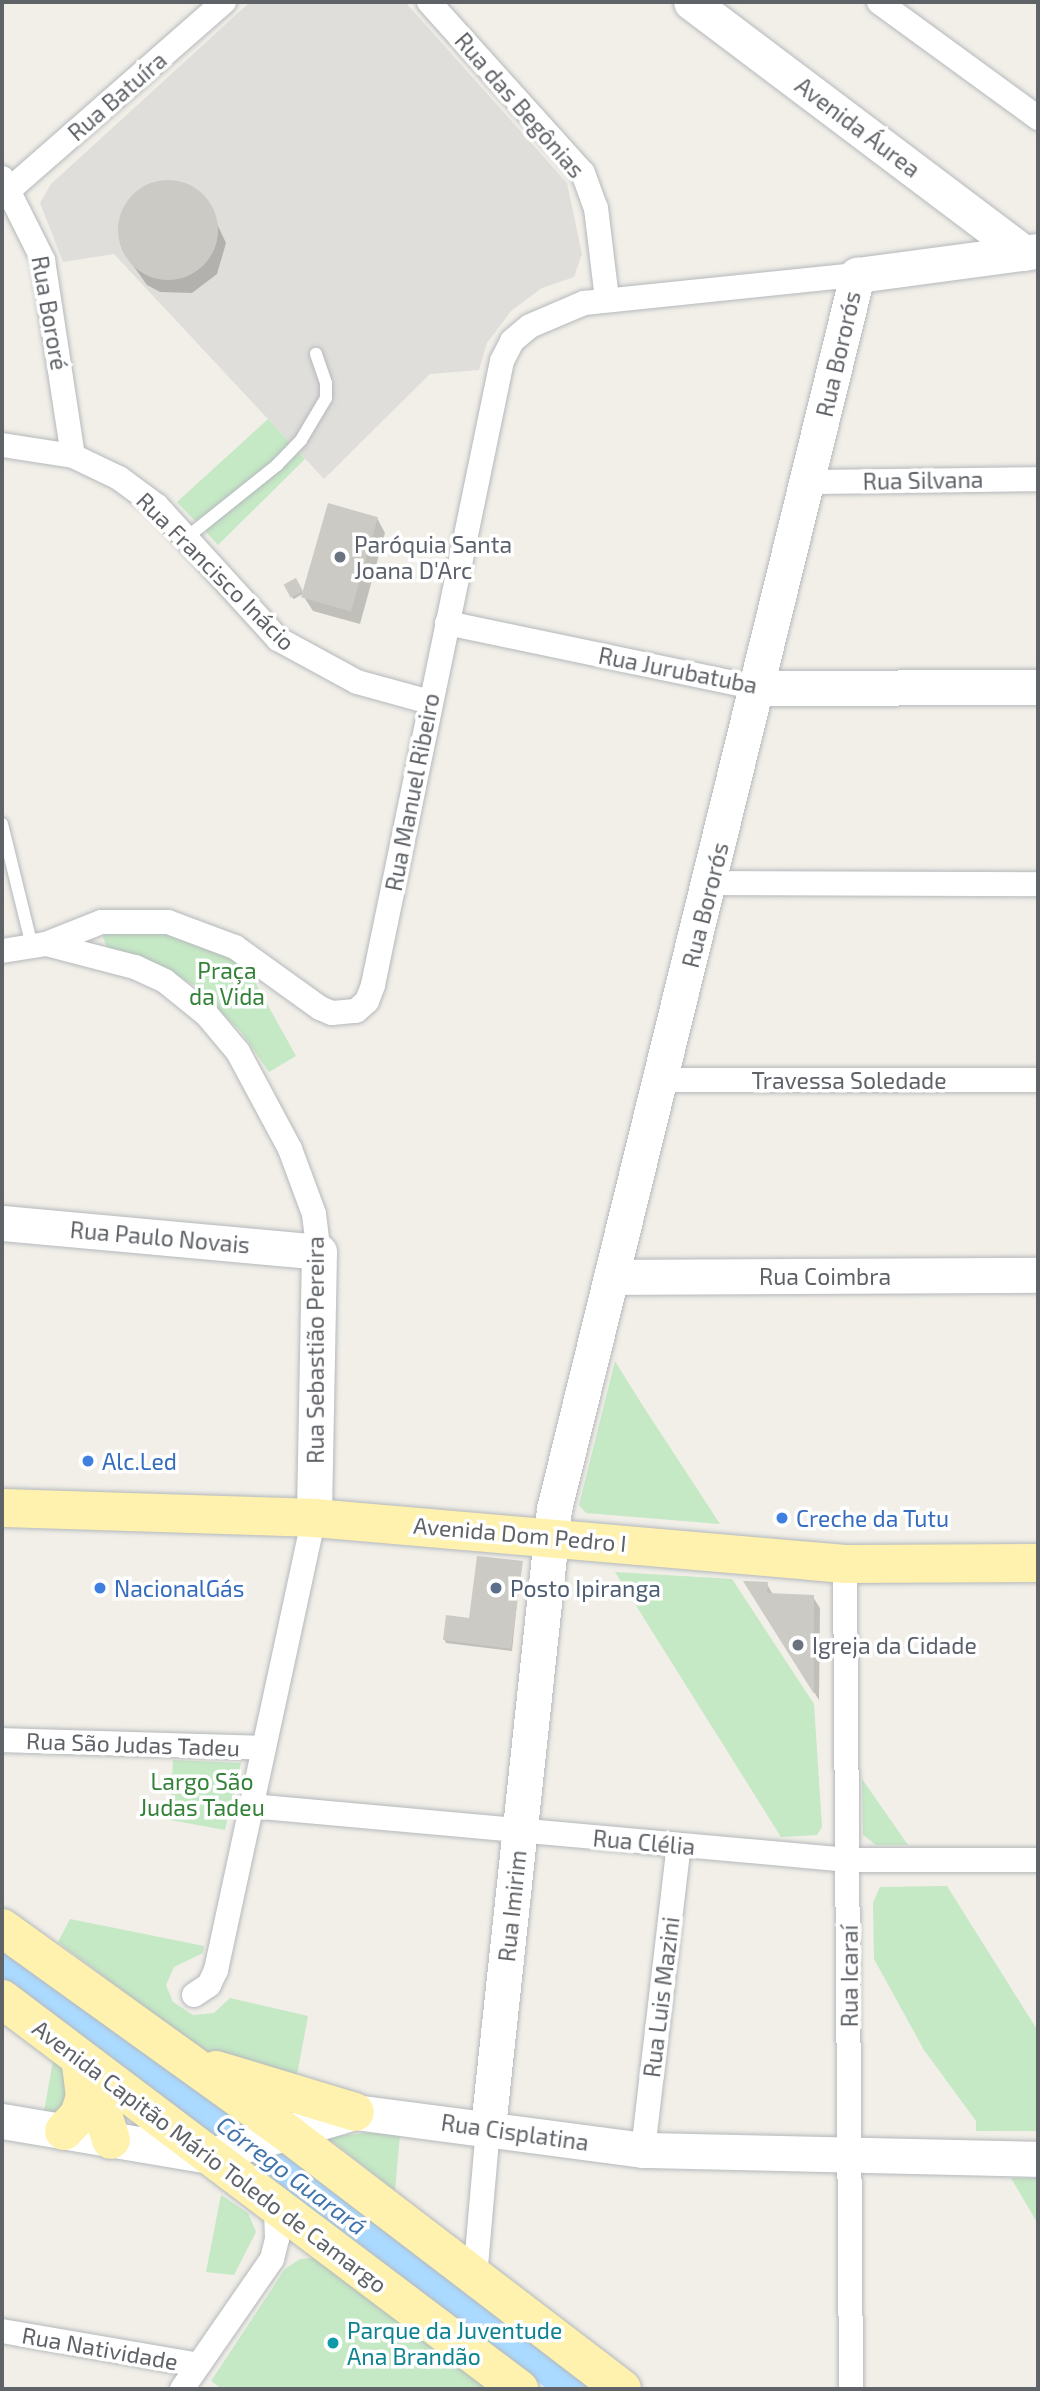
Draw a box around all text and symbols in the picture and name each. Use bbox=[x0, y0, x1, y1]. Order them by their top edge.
street label: Rua das Begônias bbox=[449, 27, 591, 183]
street label: Rua Batuíra bbox=[62, 46, 172, 146]
street label: Avenida Áurea bbox=[790, 71, 926, 183]
street label: Rua Bororé bbox=[26, 254, 74, 372]
street label: Rua Bororós bbox=[810, 289, 866, 419]
street label: Rua Silvana bbox=[862, 465, 984, 495]
street label: Rua Francisco Inácio bbox=[131, 486, 301, 656]
place label: Paróquia Santa Joana D'Arc bbox=[354, 530, 512, 584]
marker: Paróquia Santa Joana D'Arc bbox=[332, 549, 348, 565]
street label: Rua Jurubatuba bbox=[596, 641, 760, 699]
street label: Rua Manuel Ribeiro bbox=[379, 690, 445, 894]
street label: Rua Bororós bbox=[676, 840, 734, 970]
park label: Praça da Vida bbox=[189, 956, 265, 1010]
street label: Travessa Soledade bbox=[751, 1066, 947, 1094]
street label: Rua Paulo Novais bbox=[69, 1215, 251, 1259]
street label: Rua Sebastião Pereira bbox=[301, 1236, 329, 1464]
street label: Rua Coimbra bbox=[759, 1262, 891, 1290]
place label: Alc.Led bbox=[102, 1447, 177, 1475]
marker: Alc.Led bbox=[80, 1453, 96, 1469]
place label: Creche da Tutu bbox=[796, 1504, 950, 1532]
marker: Creche da Tutu bbox=[774, 1510, 790, 1526]
street label: Avenida Dom Pedro I bbox=[412, 1511, 628, 1557]
place label: NacionalGás bbox=[114, 1574, 244, 1602]
place label: Posto Ipiranga bbox=[510, 1574, 661, 1602]
marker: NacionalGás bbox=[92, 1580, 108, 1596]
marker: Posto Ipiranga bbox=[488, 1580, 504, 1596]
place label: Igreja da Cidade bbox=[812, 1631, 977, 1659]
marker: Igreja da Cidade bbox=[790, 1637, 806, 1653]
street label: Rua São Judas Tadeu bbox=[25, 1726, 241, 1762]
park label: Largo São Judas Tadeu bbox=[139, 1767, 265, 1821]
street label: Rua Clélia bbox=[592, 1824, 696, 1860]
street label: Rua Imirim bbox=[492, 1849, 532, 1963]
street label: Rua Luis Mazini bbox=[637, 1915, 685, 2079]
street label: Rua Icaraí bbox=[835, 1925, 863, 2027]
street label: Avenida Capitão Mário Toledo de Camargo bbox=[27, 2013, 393, 2299]
street label: Rua Cisplatina bbox=[439, 2108, 591, 2156]
water label: Córrego Guarará bbox=[211, 2109, 373, 2241]
place label: Parque da Juventude Ana Brandão bbox=[347, 2316, 563, 2370]
street label: Rua Natividade bbox=[20, 2321, 180, 2375]
marker: Parque da Juventude Ana Brandão bbox=[325, 2335, 341, 2351]

